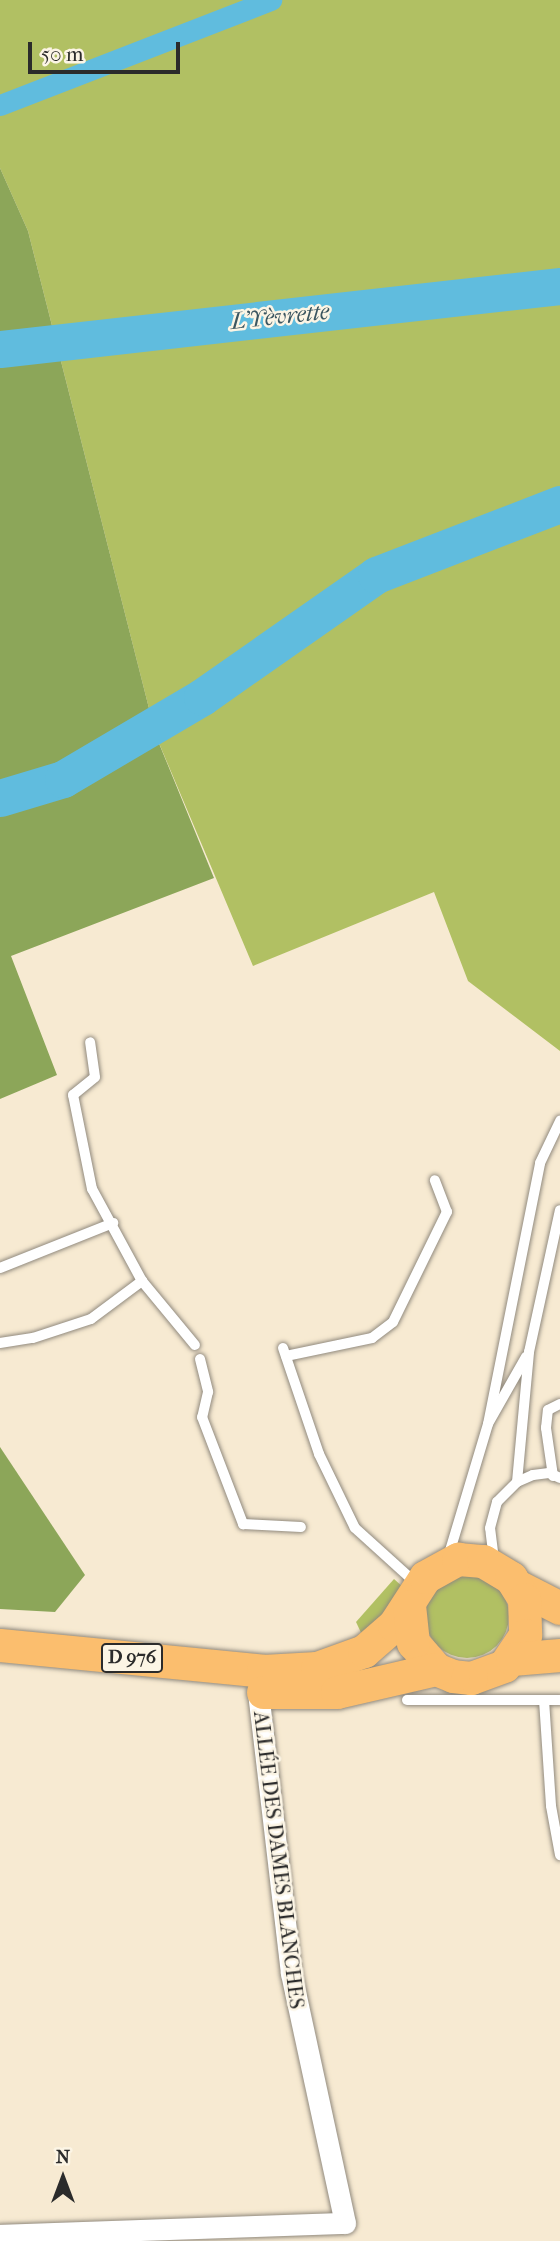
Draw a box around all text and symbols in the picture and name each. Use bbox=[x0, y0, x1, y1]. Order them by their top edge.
scale bar bbox=[32, 28, 184, 72]
text: 50 m bbox=[41, 42, 84, 66]
water label: L'Yèvrette bbox=[230, 298, 330, 336]
road number: D 976 bbox=[100, 1642, 164, 1674]
street label: ALLÉE DES DAMES BLANCHES bbox=[248, 1710, 310, 2010]
north arrow bbox=[28, 2143, 98, 2213]
text: N bbox=[56, 2146, 70, 2168]

